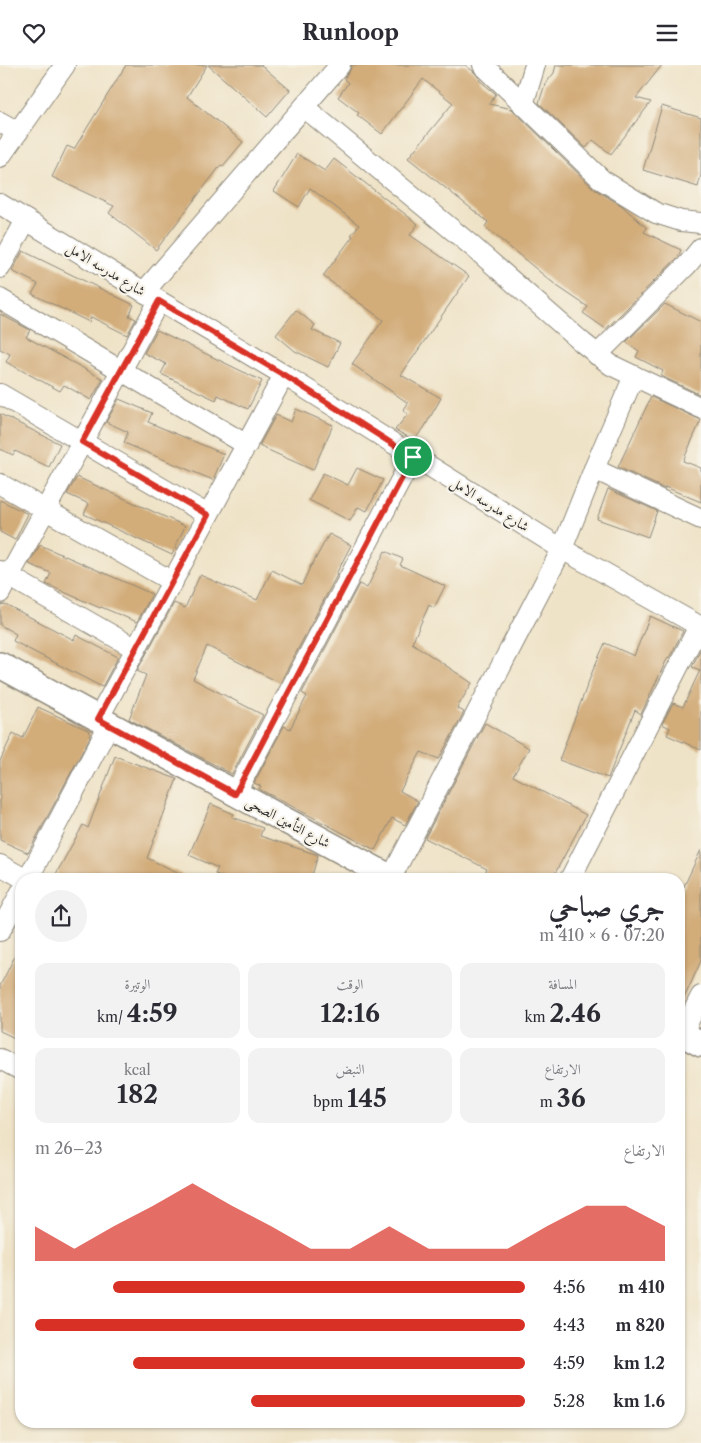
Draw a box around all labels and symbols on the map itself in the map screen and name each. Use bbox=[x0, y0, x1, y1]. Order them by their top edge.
street label: شارع مدرسه الامل bbox=[62, 238, 149, 302]
pin bbox=[392, 436, 434, 478]
street label: شارع مدرسه الامل bbox=[446, 473, 533, 538]
street label: شارع التأمين الصحى bbox=[241, 791, 334, 854]

